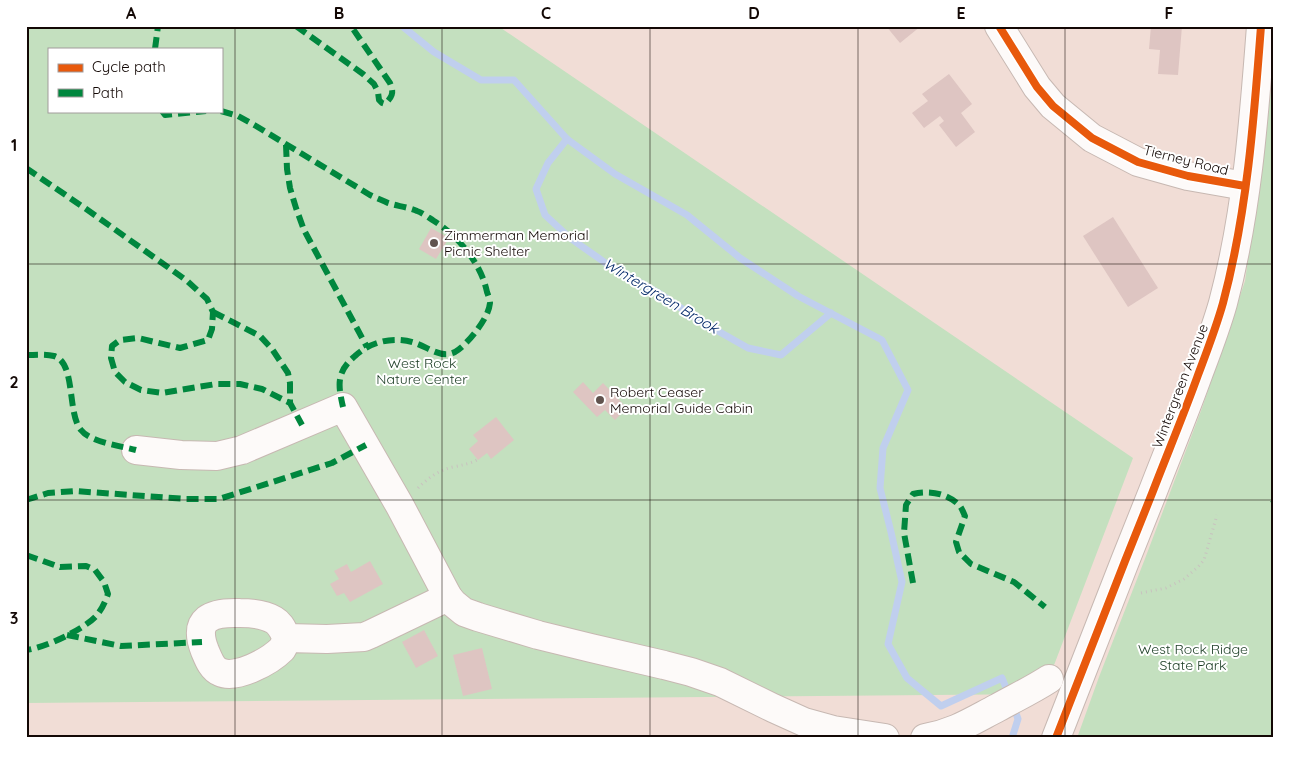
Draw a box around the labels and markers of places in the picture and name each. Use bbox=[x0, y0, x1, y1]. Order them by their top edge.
place label: Zimmerman Memorial Picnic Shelter bbox=[444, 226, 589, 260]
marker: Zimmerman Memorial Picnic Shelter bbox=[428, 237, 440, 249]
place label: Robert Ceaser Memorial Guide Cabin bbox=[610, 383, 753, 417]
marker: Robert Ceaser Memorial Guide Cabin bbox=[594, 394, 606, 406]

